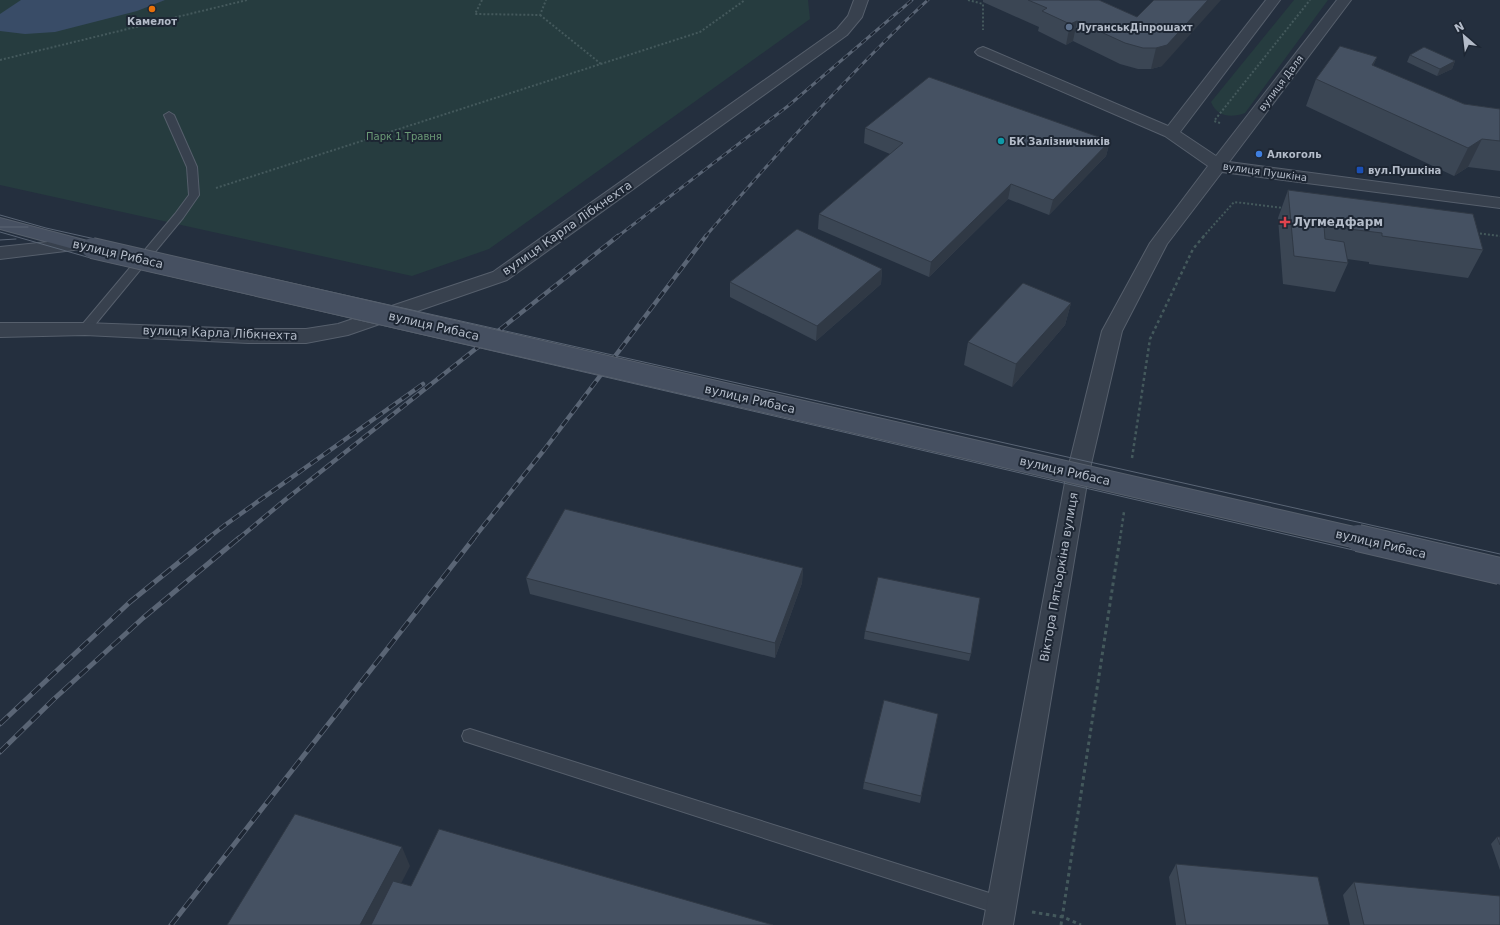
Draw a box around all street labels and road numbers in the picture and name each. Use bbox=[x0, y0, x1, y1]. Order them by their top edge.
street label: вулиця Даля bbox=[1256, 53, 1306, 113]
street label: вулиця Пушкіна bbox=[1222, 161, 1308, 183]
street label: вулиця Карла Лібкнехта bbox=[500, 178, 634, 278]
street label: вулиця Рибаса bbox=[71, 237, 165, 271]
street label: вулиця Рибаса bbox=[387, 309, 481, 343]
street label: вулиця Карла Лібкнехта bbox=[142, 323, 298, 343]
street label: вулиця Рибаса bbox=[703, 382, 797, 416]
street label: вулиця Рибаса bbox=[1018, 454, 1112, 488]
street label: Віктора Пятьоркіна вулиця bbox=[1037, 491, 1081, 663]
street label: вулиця Рибаса bbox=[1334, 527, 1428, 561]

